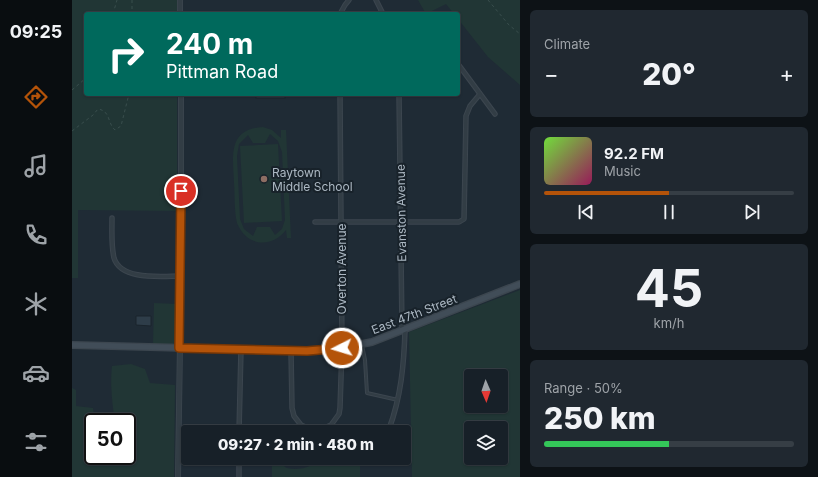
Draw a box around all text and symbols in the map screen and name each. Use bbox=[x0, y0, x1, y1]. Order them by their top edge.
text: 09:25 bbox=[10, 21, 62, 42]
text: 240 m bbox=[166, 27, 253, 61]
icon: right bbox=[100, 28, 152, 80]
text: Climate bbox=[544, 36, 590, 52]
text: 20° bbox=[642, 56, 696, 92]
text: Pittman Road bbox=[166, 61, 278, 82]
text: − bbox=[544, 61, 559, 87]
text: + bbox=[779, 61, 794, 87]
icon: directions bbox=[22, 83, 50, 111]
text: 92.2 FM bbox=[604, 144, 664, 163]
icon: music bbox=[22, 152, 50, 180]
text: Music bbox=[604, 163, 641, 179]
street label: Evanston Avenue bbox=[393, 164, 409, 262]
place label: Raytown Middle School bbox=[272, 165, 353, 194]
pin bbox=[164, 174, 198, 208]
marker: Raytown Middle School bbox=[259, 174, 269, 184]
icon: arrive bbox=[170, 180, 192, 202]
icon: previous bbox=[575, 201, 597, 223]
icon: pause bbox=[658, 201, 680, 223]
icon: next bbox=[741, 201, 763, 223]
icon: phone bbox=[22, 221, 50, 249]
street label: Overton Avenue bbox=[334, 223, 349, 315]
text: 45 bbox=[635, 257, 703, 320]
icon: climate bbox=[22, 290, 50, 318]
street label: East 47th Street bbox=[369, 291, 459, 337]
text: km/h bbox=[654, 315, 684, 331]
position arrow bbox=[321, 327, 363, 369]
icon: car bbox=[22, 359, 50, 387]
north arrow bbox=[464, 369, 508, 413]
map controls bbox=[464, 369, 508, 465]
text: Range · 50% bbox=[544, 380, 623, 396]
text: 250 km bbox=[544, 400, 656, 436]
speed limit sign: 50 bbox=[84, 413, 136, 465]
button: layers bbox=[464, 421, 508, 465]
icon: filters bbox=[22, 428, 50, 456]
text: 09:27 · 2 min · 480 m bbox=[218, 435, 374, 454]

